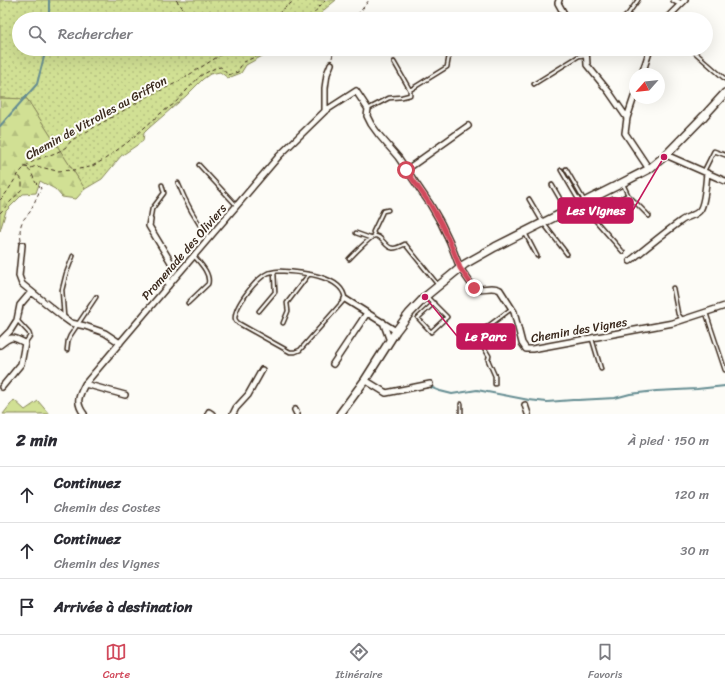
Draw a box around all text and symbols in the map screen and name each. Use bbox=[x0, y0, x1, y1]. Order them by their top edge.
search box bbox=[12, 12, 713, 56]
text: Rechercher bbox=[58, 21, 133, 47]
icon: search bbox=[26, 23, 48, 45]
north arrow bbox=[629, 68, 665, 104]
street label: Chemin de Vitrolles au Griffon bbox=[21, 70, 171, 166]
route start bbox=[397, 161, 415, 179]
street label: Promenade des Oliviers bbox=[136, 198, 233, 305]
callout: Les Vignes bbox=[558, 198, 633, 223]
text: Les Vignes bbox=[566, 199, 627, 222]
route end bbox=[465, 279, 483, 297]
street label: Chemin des Vignes bbox=[529, 311, 629, 349]
callout: Le Parc bbox=[457, 324, 515, 349]
text: Le Parc bbox=[465, 325, 508, 348]
text: 2 min bbox=[16, 425, 57, 455]
text: À pied · 150 m bbox=[628, 429, 709, 452]
text: Continuez bbox=[54, 470, 121, 496]
text: 120 m bbox=[674, 483, 709, 506]
icon: ahead bbox=[16, 484, 38, 506]
text: Chemin des Costes bbox=[54, 496, 160, 519]
text: Continuez bbox=[54, 526, 121, 552]
text: 30 m bbox=[680, 539, 709, 562]
icon: ahead bbox=[16, 540, 38, 562]
text: Chemin des Vignes bbox=[54, 552, 160, 575]
text: Arrivée à destination bbox=[54, 594, 192, 620]
icon: arrive bbox=[16, 596, 38, 618]
tab: Carte bbox=[103, 641, 130, 684]
tab: Itinéraire bbox=[336, 641, 383, 684]
tab: Favoris bbox=[588, 641, 622, 684]

